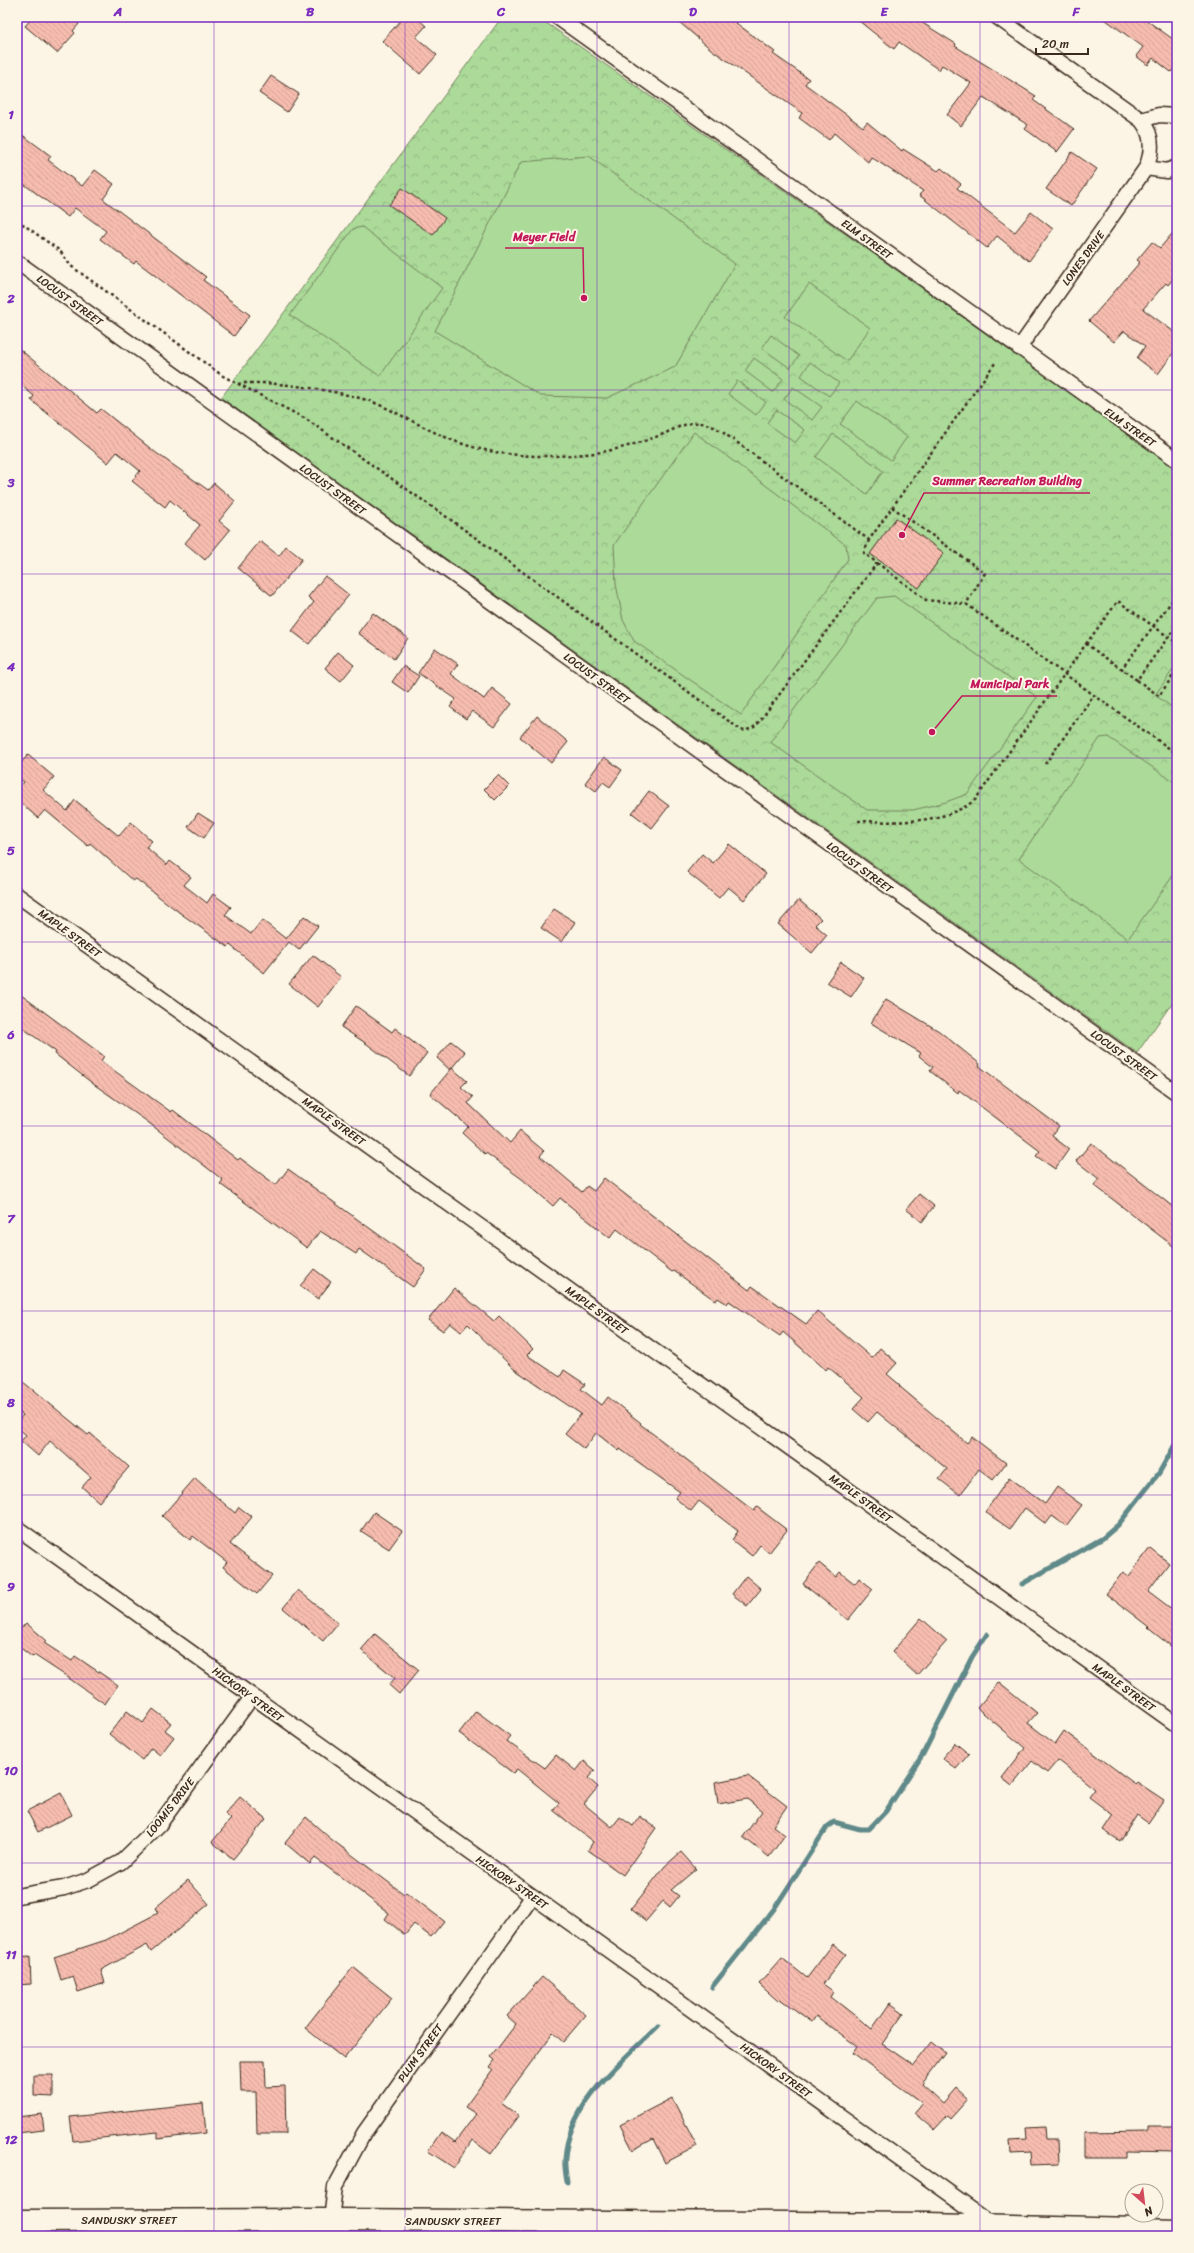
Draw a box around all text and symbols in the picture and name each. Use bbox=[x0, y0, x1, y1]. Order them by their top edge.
text: A bbox=[113, 0, 122, 23]
text: B bbox=[306, 0, 315, 23]
text: C bbox=[496, 0, 506, 23]
text: D bbox=[689, 0, 697, 23]
text: E bbox=[880, 0, 889, 23]
text: F bbox=[1071, 0, 1080, 23]
scale bar bbox=[1036, 30, 1088, 56]
text: 20 m bbox=[1042, 33, 1069, 55]
text: 1 bbox=[8, 103, 14, 126]
street label: ELM STREET bbox=[837, 214, 897, 265]
callout: Meyer Field bbox=[505, 224, 583, 248]
text: Meyer Field bbox=[512, 226, 577, 248]
street label: LONES DRIVE bbox=[1057, 226, 1110, 290]
street label: LOCUST STREET bbox=[32, 270, 108, 332]
text: 2 bbox=[6, 287, 15, 310]
street label: ELM STREET bbox=[1100, 402, 1160, 453]
street label: LOCUST STREET bbox=[295, 459, 371, 521]
callout: Summer Recreation Building bbox=[924, 469, 1090, 493]
text: Summer Recreation Building bbox=[931, 470, 1083, 492]
text: 3 bbox=[6, 471, 15, 494]
street label: LOCUST STREET bbox=[559, 648, 635, 710]
text: 4 bbox=[6, 655, 16, 678]
callout: Municipal Park bbox=[962, 672, 1057, 696]
text: Municipal Park bbox=[970, 673, 1050, 695]
street label: LOCUST STREET bbox=[822, 837, 898, 899]
text: 5 bbox=[7, 839, 15, 862]
street label: MAPLE STREET bbox=[34, 904, 106, 963]
text: 6 bbox=[6, 1023, 15, 1046]
street label: LOCUST STREET bbox=[1086, 1025, 1162, 1087]
street label: MAPLE STREET bbox=[298, 1092, 370, 1151]
text: 7 bbox=[7, 1207, 16, 1230]
street label: MAPLE STREET bbox=[561, 1281, 633, 1340]
text: 8 bbox=[6, 1391, 15, 1414]
street label: MAPLE STREET bbox=[825, 1469, 897, 1528]
text: 9 bbox=[7, 1575, 15, 1598]
street label: MAPLE STREET bbox=[1088, 1658, 1160, 1717]
street label: HICKORY STREET bbox=[208, 1662, 288, 1727]
text: 10 bbox=[4, 1759, 18, 1782]
street label: LOOMIS DRIVE bbox=[141, 1773, 200, 1841]
street label: HICKORY STREET bbox=[472, 1850, 552, 1915]
text: 11 bbox=[5, 1943, 17, 1966]
street label: PLUM STREET bbox=[393, 2019, 449, 2087]
street label: HICKORY STREET bbox=[736, 2038, 816, 2103]
text: 12 bbox=[4, 2128, 18, 2151]
north arrow bbox=[1124, 2183, 1164, 2223]
text: N bbox=[1140, 2201, 1157, 2222]
street label: SANDUSKY STREET bbox=[81, 2211, 178, 2230]
street label: SANDUSKY STREET bbox=[405, 2212, 502, 2231]

